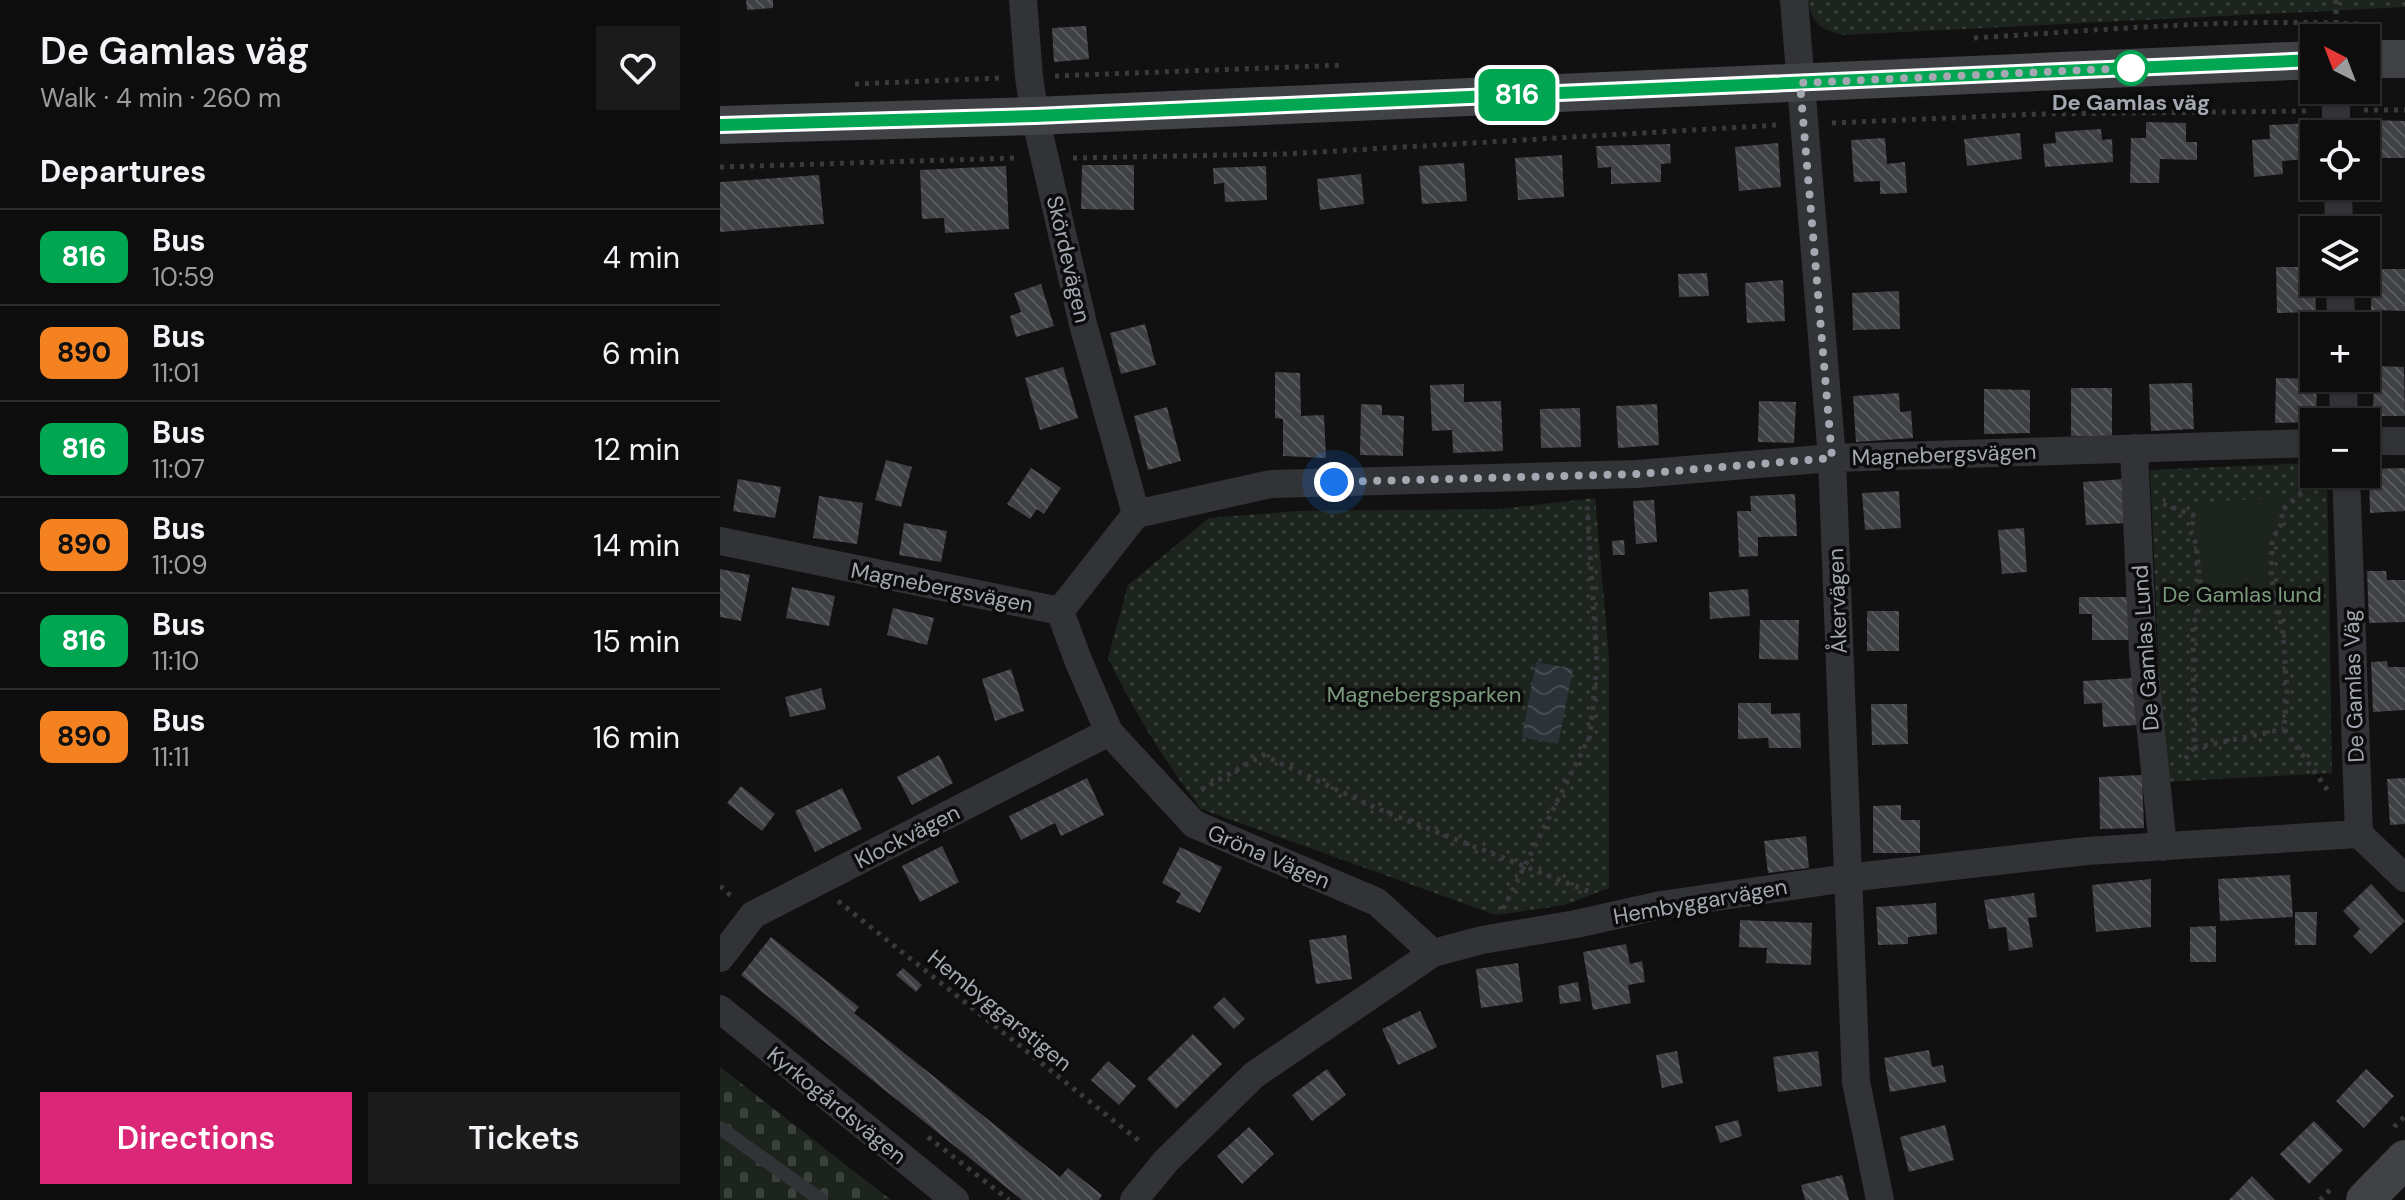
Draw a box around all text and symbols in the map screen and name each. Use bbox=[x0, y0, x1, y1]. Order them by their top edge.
north arrow bbox=[2300, 24, 2380, 104]
map controls bbox=[2300, 24, 2380, 488]
text: De Gamlas väg bbox=[40, 26, 309, 76]
button: heart bbox=[596, 26, 680, 110]
marker: De Gamlas väg bbox=[2114, 51, 2148, 85]
line badge: 816 bbox=[1471, 69, 1563, 121]
text: 816 bbox=[1494, 76, 1540, 113]
text: Walk · 4 min · 260 m bbox=[40, 81, 281, 115]
place label: De Gamlas väg bbox=[2052, 88, 2210, 117]
button: locate bbox=[2300, 120, 2380, 200]
text: Departures bbox=[40, 152, 206, 191]
street label: Skördevägen bbox=[1040, 193, 1097, 326]
button: layers bbox=[2300, 216, 2380, 296]
text: Bus bbox=[152, 221, 206, 260]
text: 816 bbox=[61, 238, 107, 275]
text: 4 min bbox=[603, 238, 680, 277]
text: 10:59 bbox=[152, 260, 215, 294]
button: + bbox=[2300, 312, 2380, 392]
text: Bus bbox=[152, 317, 206, 356]
text: 890 bbox=[57, 334, 111, 371]
text: 6 min bbox=[602, 334, 680, 373]
text: 11:01 bbox=[152, 356, 199, 390]
button: − bbox=[2300, 408, 2380, 488]
text: Bus bbox=[152, 413, 206, 452]
text: 816 bbox=[61, 430, 107, 467]
text: 12 min bbox=[594, 430, 680, 469]
street label: Magnebergsvägen bbox=[1851, 437, 2037, 472]
text: 11:07 bbox=[152, 452, 205, 486]
your location bbox=[1314, 462, 1354, 502]
text: Bus bbox=[152, 509, 206, 548]
text: 890 bbox=[57, 526, 111, 563]
text: 14 min bbox=[593, 526, 680, 565]
text: 11:09 bbox=[152, 548, 208, 582]
street label: Åkervägen bbox=[1821, 548, 1854, 654]
street label: Magnebergsvägen bbox=[848, 556, 1035, 619]
street label: De Gamlas Lund bbox=[2125, 564, 2166, 732]
park label: De Gamlas lund bbox=[2162, 580, 2322, 609]
text: Bus bbox=[152, 605, 206, 644]
street label: De Gamlas Väg bbox=[2336, 609, 2371, 763]
text: 816 bbox=[61, 622, 107, 659]
text: 15 min bbox=[593, 622, 680, 661]
text: 11:10 bbox=[152, 644, 199, 678]
park label: Magnebergsparken bbox=[1327, 680, 1521, 709]
text: Bus bbox=[152, 701, 206, 740]
text: 890 bbox=[57, 718, 111, 755]
text: 16 min bbox=[593, 718, 680, 757]
text: 11:11 bbox=[152, 740, 190, 774]
street label: Klockvägen bbox=[850, 798, 965, 875]
street label: Gröna Vägen bbox=[1203, 818, 1334, 895]
street label: Hembyggarvägen bbox=[1611, 872, 1789, 931]
street label: Hembyggarstigen bbox=[922, 943, 1078, 1078]
street label: Kyrkogårdsvägen bbox=[761, 1040, 912, 1171]
button: Directions bbox=[40, 1092, 352, 1184]
button: Tickets bbox=[368, 1092, 680, 1184]

